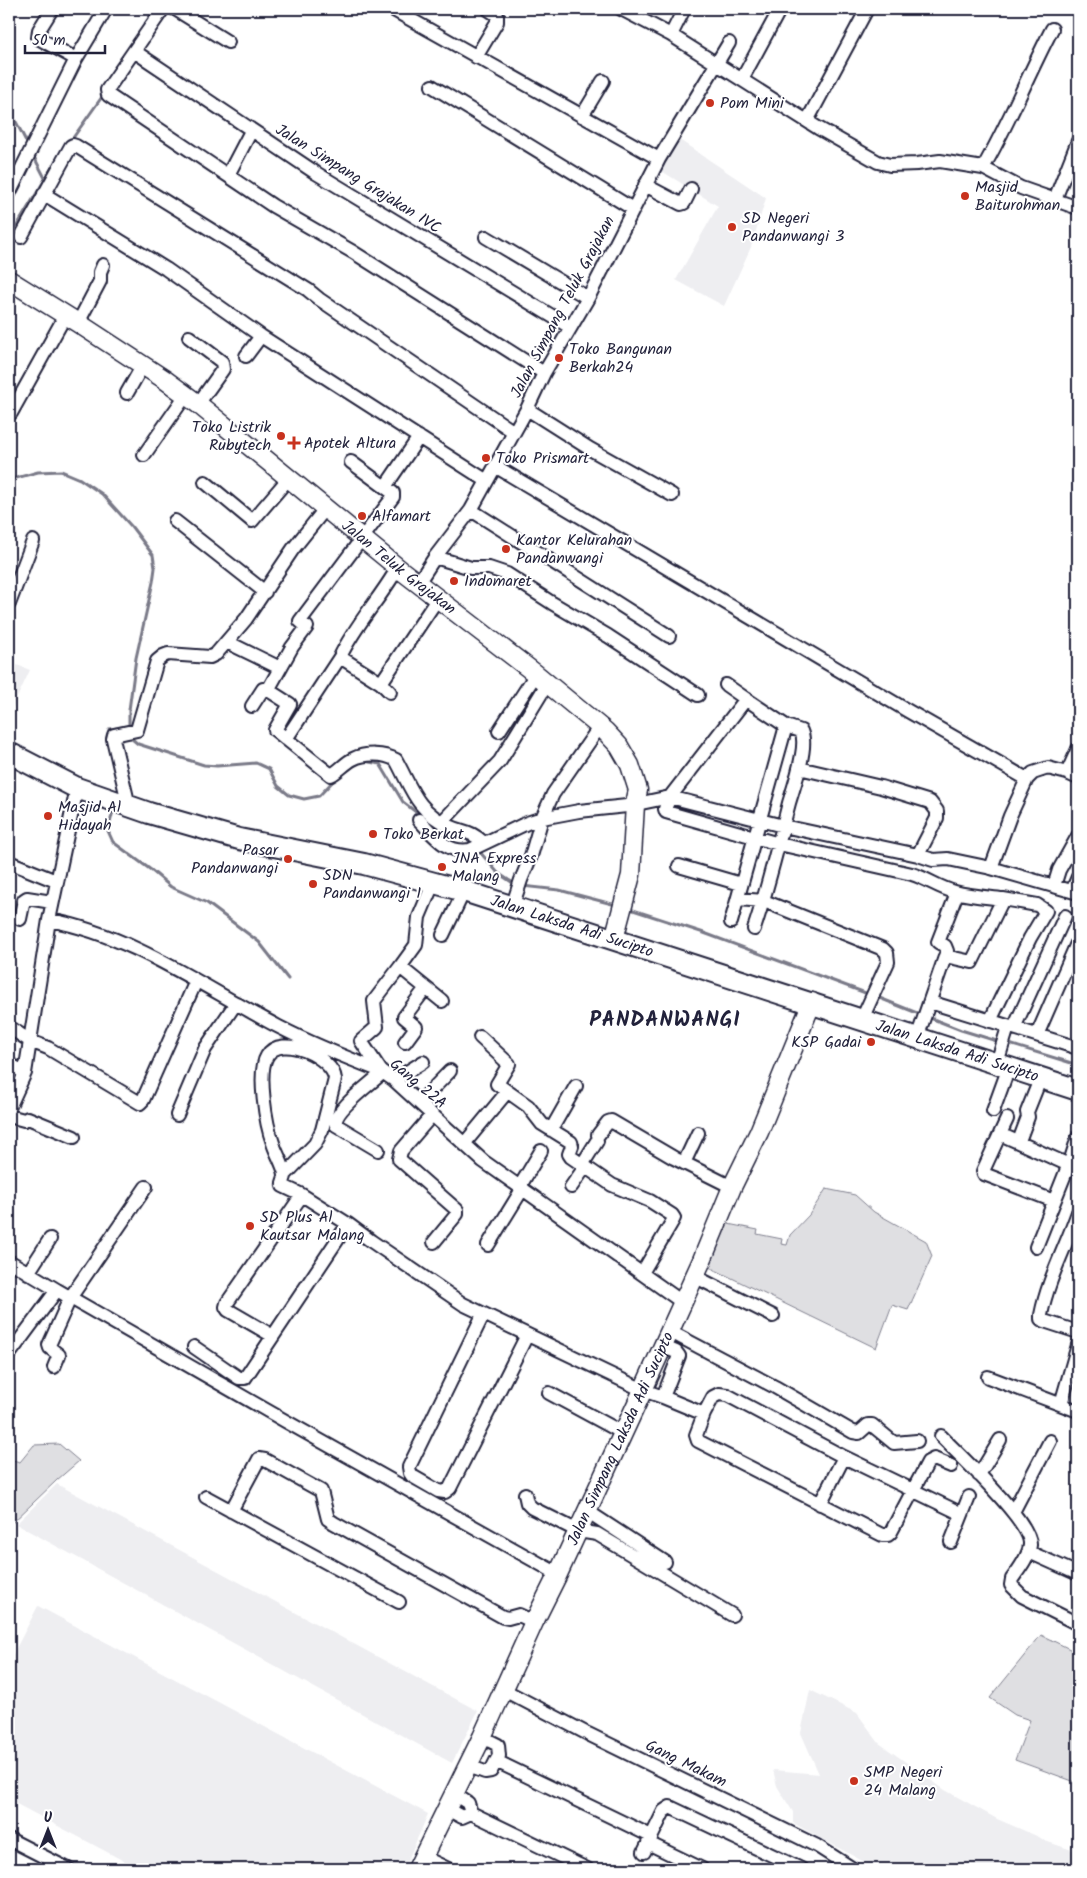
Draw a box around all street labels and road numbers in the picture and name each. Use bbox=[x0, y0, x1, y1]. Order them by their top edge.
street label: Jalan Simpang Grajakan IVC bbox=[270, 118, 446, 240]
street label: Jalan Simpang Teluk Grajakan bbox=[504, 211, 622, 403]
street label: Jalan Teluk Grajakan bbox=[336, 514, 462, 621]
street label: Jalan Laksda Adi Sucipto bbox=[487, 888, 657, 964]
street label: Jalan Laksda Adi Sucipto bbox=[873, 1013, 1042, 1089]
street label: Gang 22A bbox=[384, 1053, 452, 1116]
street label: Jalan Simpang Laksda Adi Sucipto bbox=[560, 1328, 680, 1550]
street label: Gang Makam bbox=[641, 1734, 731, 1795]

